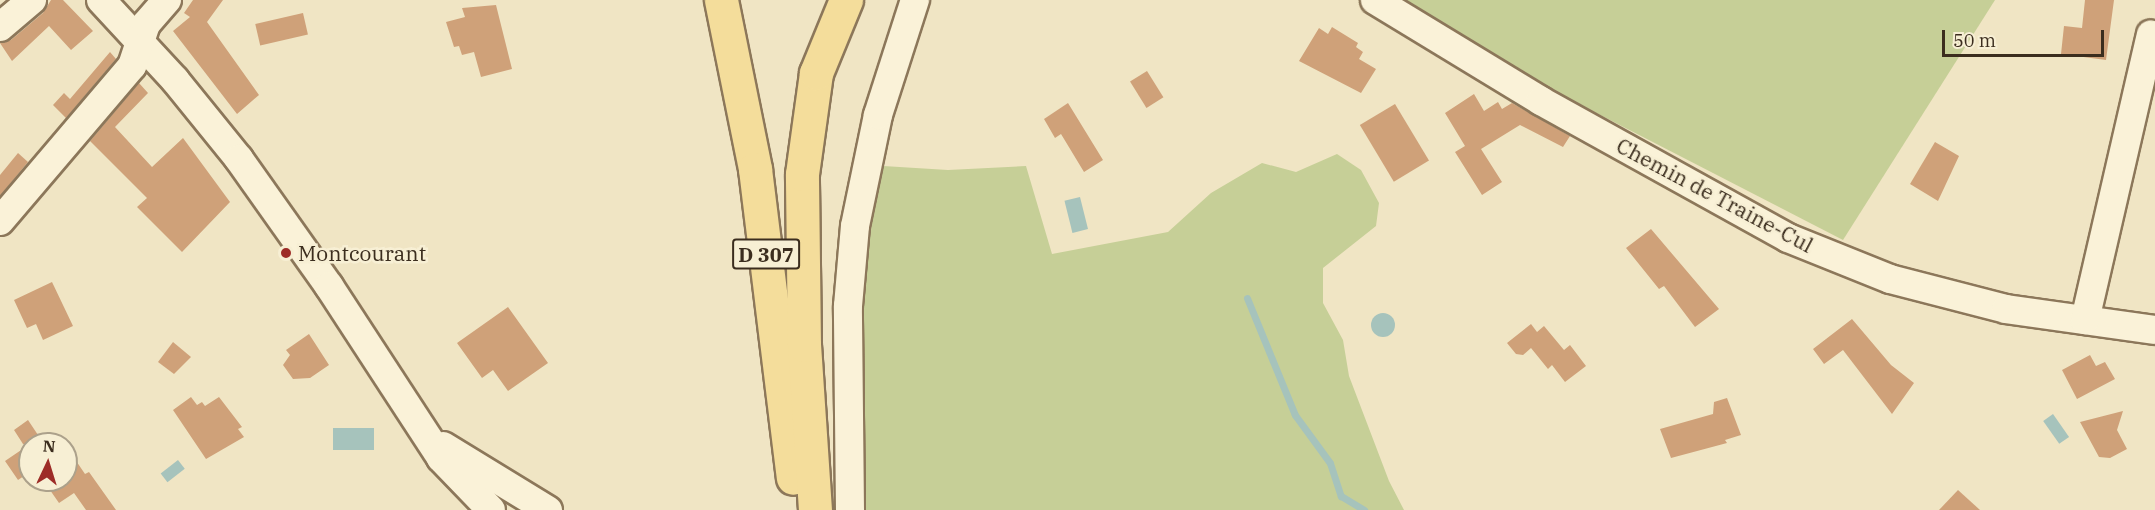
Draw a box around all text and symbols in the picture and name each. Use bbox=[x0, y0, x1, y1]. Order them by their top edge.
scale bar bbox=[1945, 18, 2107, 56]
text: 50 m bbox=[1953, 29, 1996, 52]
street label: Chemin de Traine-Cul bbox=[1612, 132, 1818, 258]
road number: D 307 bbox=[732, 237, 801, 271]
place label: Montcourant bbox=[298, 240, 426, 266]
marker: Montcourant bbox=[279, 246, 293, 260]
north arrow bbox=[18, 432, 78, 492]
text: N bbox=[42, 436, 56, 456]

